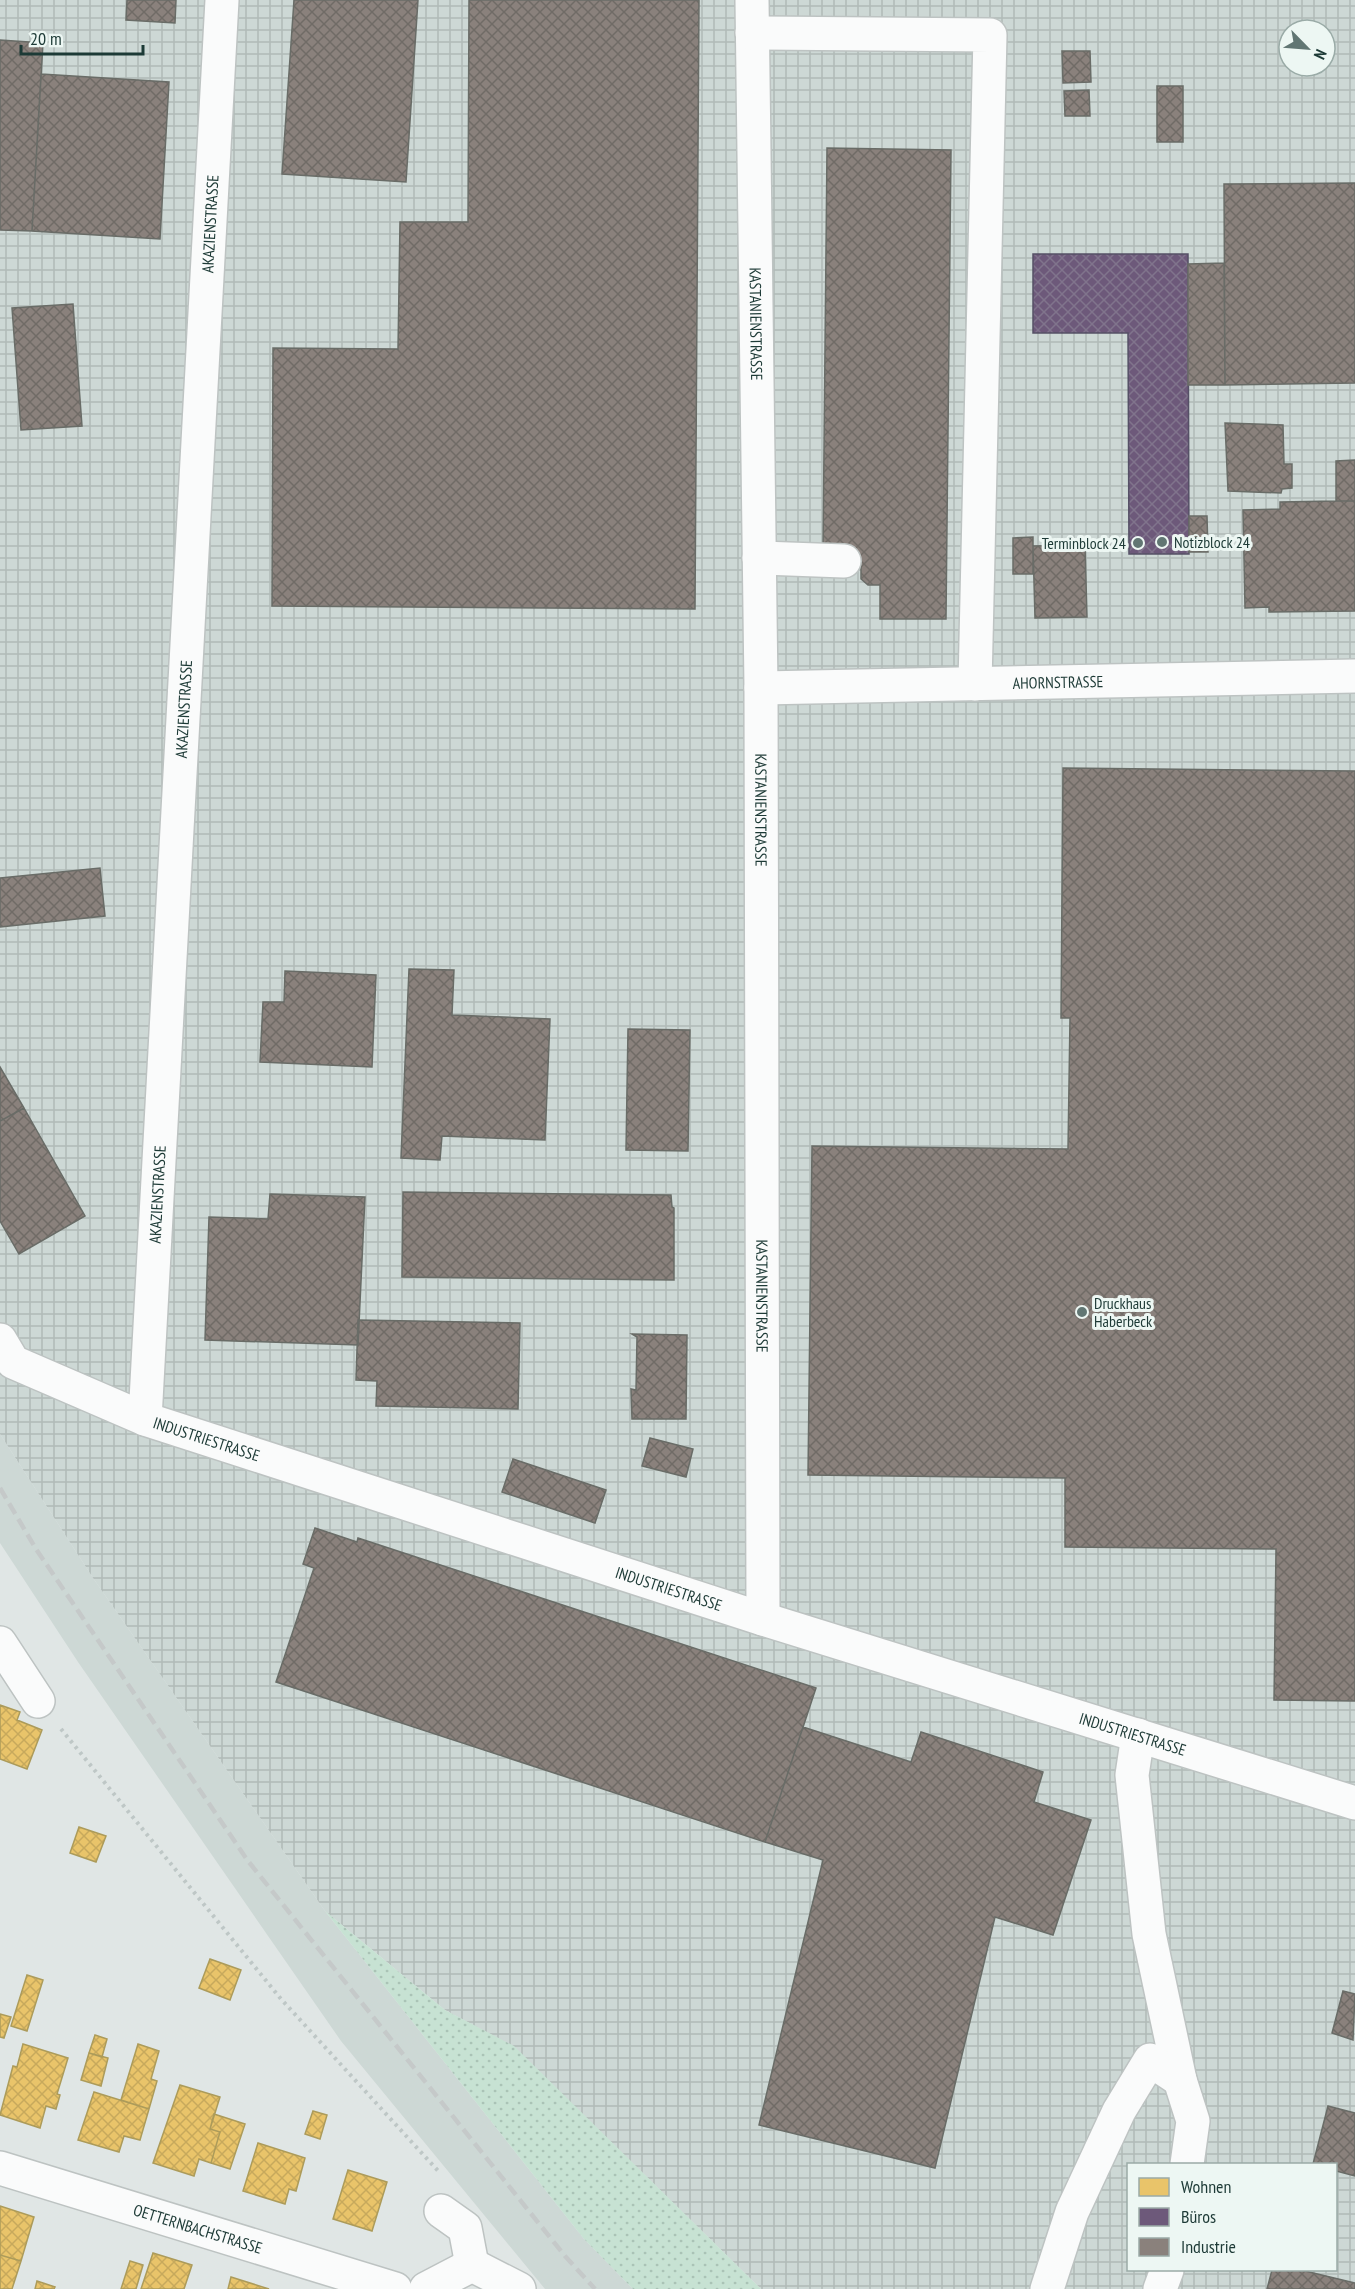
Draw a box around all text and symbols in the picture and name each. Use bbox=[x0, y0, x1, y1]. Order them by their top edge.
scale bar bbox=[21, 18, 142, 56]
north arrow bbox=[1277, 18, 1337, 78]
text: 20 m bbox=[30, 27, 62, 50]
text: N bbox=[1310, 46, 1331, 62]
street label: AKAZIENSTRASSE bbox=[197, 174, 223, 273]
street label: KASTANIENSTRASSE bbox=[745, 267, 767, 381]
place label: Notizblock 24 bbox=[1174, 532, 1250, 552]
place label: Terminblock 24 bbox=[1042, 533, 1126, 553]
marker: Notizblock 24 bbox=[1155, 535, 1169, 549]
marker: Terminblock 24 bbox=[1131, 536, 1145, 550]
street label: AKAZIENSTRASSE bbox=[171, 659, 196, 759]
street label: AHORNSTRASSE bbox=[1012, 671, 1104, 693]
street label: KASTANIENSTRASSE bbox=[751, 753, 771, 867]
street label: AKAZIENSTRASSE bbox=[145, 1145, 170, 1244]
street label: KASTANIENSTRASSE bbox=[752, 1239, 772, 1353]
place label: Druckhaus Haberbeck bbox=[1094, 1293, 1153, 1331]
marker: Druckhaus Haberbeck bbox=[1075, 1305, 1089, 1319]
street label: INDUSTRIESTRASSE bbox=[151, 1412, 262, 1466]
street label: INDUSTRIESTRASSE bbox=[613, 1562, 725, 1615]
street label: INDUSTRIESTRASSE bbox=[1077, 1708, 1189, 1760]
legend bbox=[1127, 2163, 1337, 2271]
text: Wohnen bbox=[1181, 2175, 1231, 2198]
street label: OETTERNBACHSTRASSE bbox=[131, 2199, 265, 2258]
text: Büros bbox=[1181, 2205, 1216, 2228]
text: Industrie bbox=[1181, 2235, 1236, 2258]

